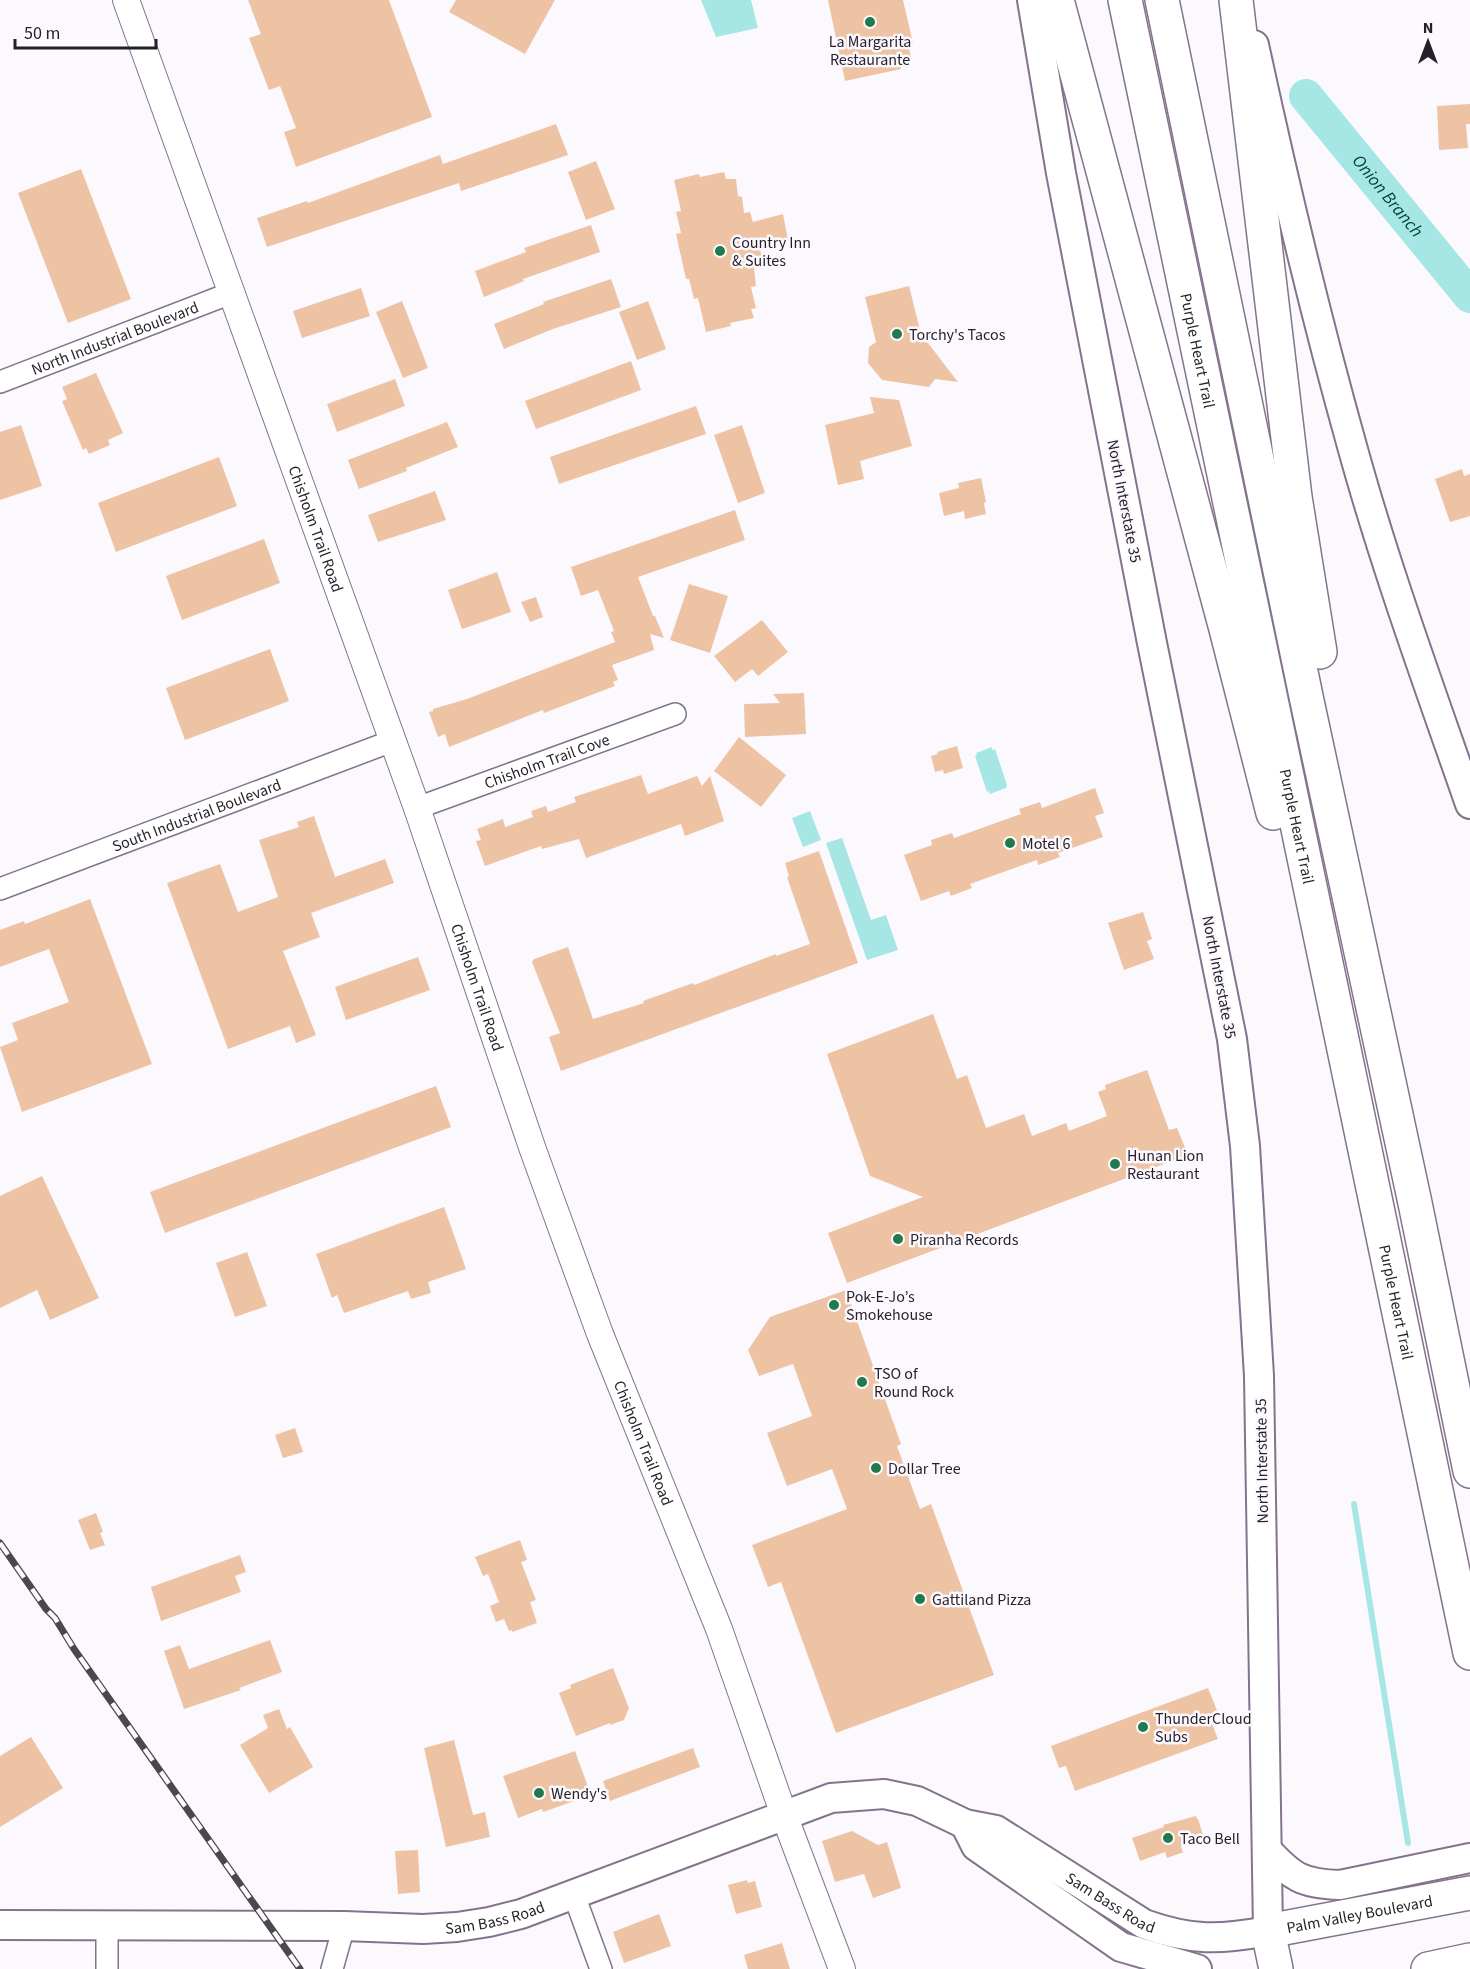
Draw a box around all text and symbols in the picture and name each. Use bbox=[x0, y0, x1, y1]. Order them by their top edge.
scale bar bbox=[15, 12, 156, 50]
north arrow bbox=[1398, 12, 1458, 72]
marker: La Margarita Restaurante bbox=[863, 15, 877, 29]
text: N bbox=[1423, 17, 1433, 39]
text: 50 m bbox=[24, 21, 60, 46]
place label: La Margarita Restaurante bbox=[829, 31, 911, 71]
water label: Onion Branch bbox=[1346, 149, 1429, 243]
place label: Country Inn & Suites bbox=[732, 232, 811, 272]
marker: Country Inn & Suites bbox=[713, 244, 727, 258]
street label: Purple Heart Trail bbox=[1174, 291, 1220, 410]
street label: North Industrial Boulevard bbox=[28, 297, 202, 381]
place label: Torchy's Tacos bbox=[909, 324, 1006, 346]
marker: Torchy's Tacos bbox=[890, 327, 904, 341]
street label: North Interstate 35 bbox=[1101, 438, 1147, 565]
street label: Chisholm Trail Road bbox=[283, 463, 348, 595]
street label: Chisholm Trail Cove bbox=[481, 729, 613, 795]
street label: Purple Heart Trail bbox=[1274, 767, 1319, 886]
street label: South Industrial Boulevard bbox=[109, 774, 284, 858]
place label: Motel 6 bbox=[1022, 833, 1070, 855]
marker: Motel 6 bbox=[1003, 836, 1017, 850]
street label: North Interstate 35 bbox=[1196, 914, 1242, 1041]
street label: Chisholm Trail Road bbox=[445, 921, 509, 1054]
place label: Hunan Lion Restaurant bbox=[1127, 1145, 1204, 1185]
marker: Hunan Lion Restaurant bbox=[1108, 1157, 1122, 1171]
place label: Piranha Records bbox=[910, 1229, 1019, 1251]
marker: Piranha Records bbox=[891, 1232, 905, 1246]
street label: Purple Heart Trail bbox=[1373, 1243, 1418, 1362]
place label: Pok-E-Jo’s Smokehouse bbox=[846, 1286, 933, 1326]
marker: Pok-E-Jo’s Smokehouse bbox=[827, 1298, 841, 1312]
place label: TSO of Round Rock bbox=[874, 1363, 954, 1403]
marker: TSO of Round Rock bbox=[855, 1375, 869, 1389]
street label: Chisholm Trail Road bbox=[608, 1377, 678, 1509]
street label: North Interstate 35 bbox=[1250, 1398, 1274, 1524]
place label: Dollar Tree bbox=[888, 1458, 961, 1480]
marker: Dollar Tree bbox=[869, 1461, 883, 1475]
place label: Gattiland Pizza bbox=[932, 1589, 1031, 1611]
marker: Gattiland Pizza bbox=[913, 1592, 927, 1606]
place label: ThunderCloud Subs bbox=[1155, 1708, 1252, 1748]
marker: ThunderCloud Subs bbox=[1136, 1720, 1150, 1734]
place label: Wendy's bbox=[551, 1783, 607, 1805]
marker: Wendy's bbox=[532, 1786, 546, 1800]
place label: Taco Bell bbox=[1180, 1828, 1240, 1850]
marker: Taco Bell bbox=[1161, 1831, 1175, 1845]
street label: Sam Bass Road bbox=[1061, 1867, 1158, 1939]
street label: Palm Valley Boulevard bbox=[1285, 1890, 1435, 1939]
street label: Sam Bass Road bbox=[445, 1896, 548, 1940]

